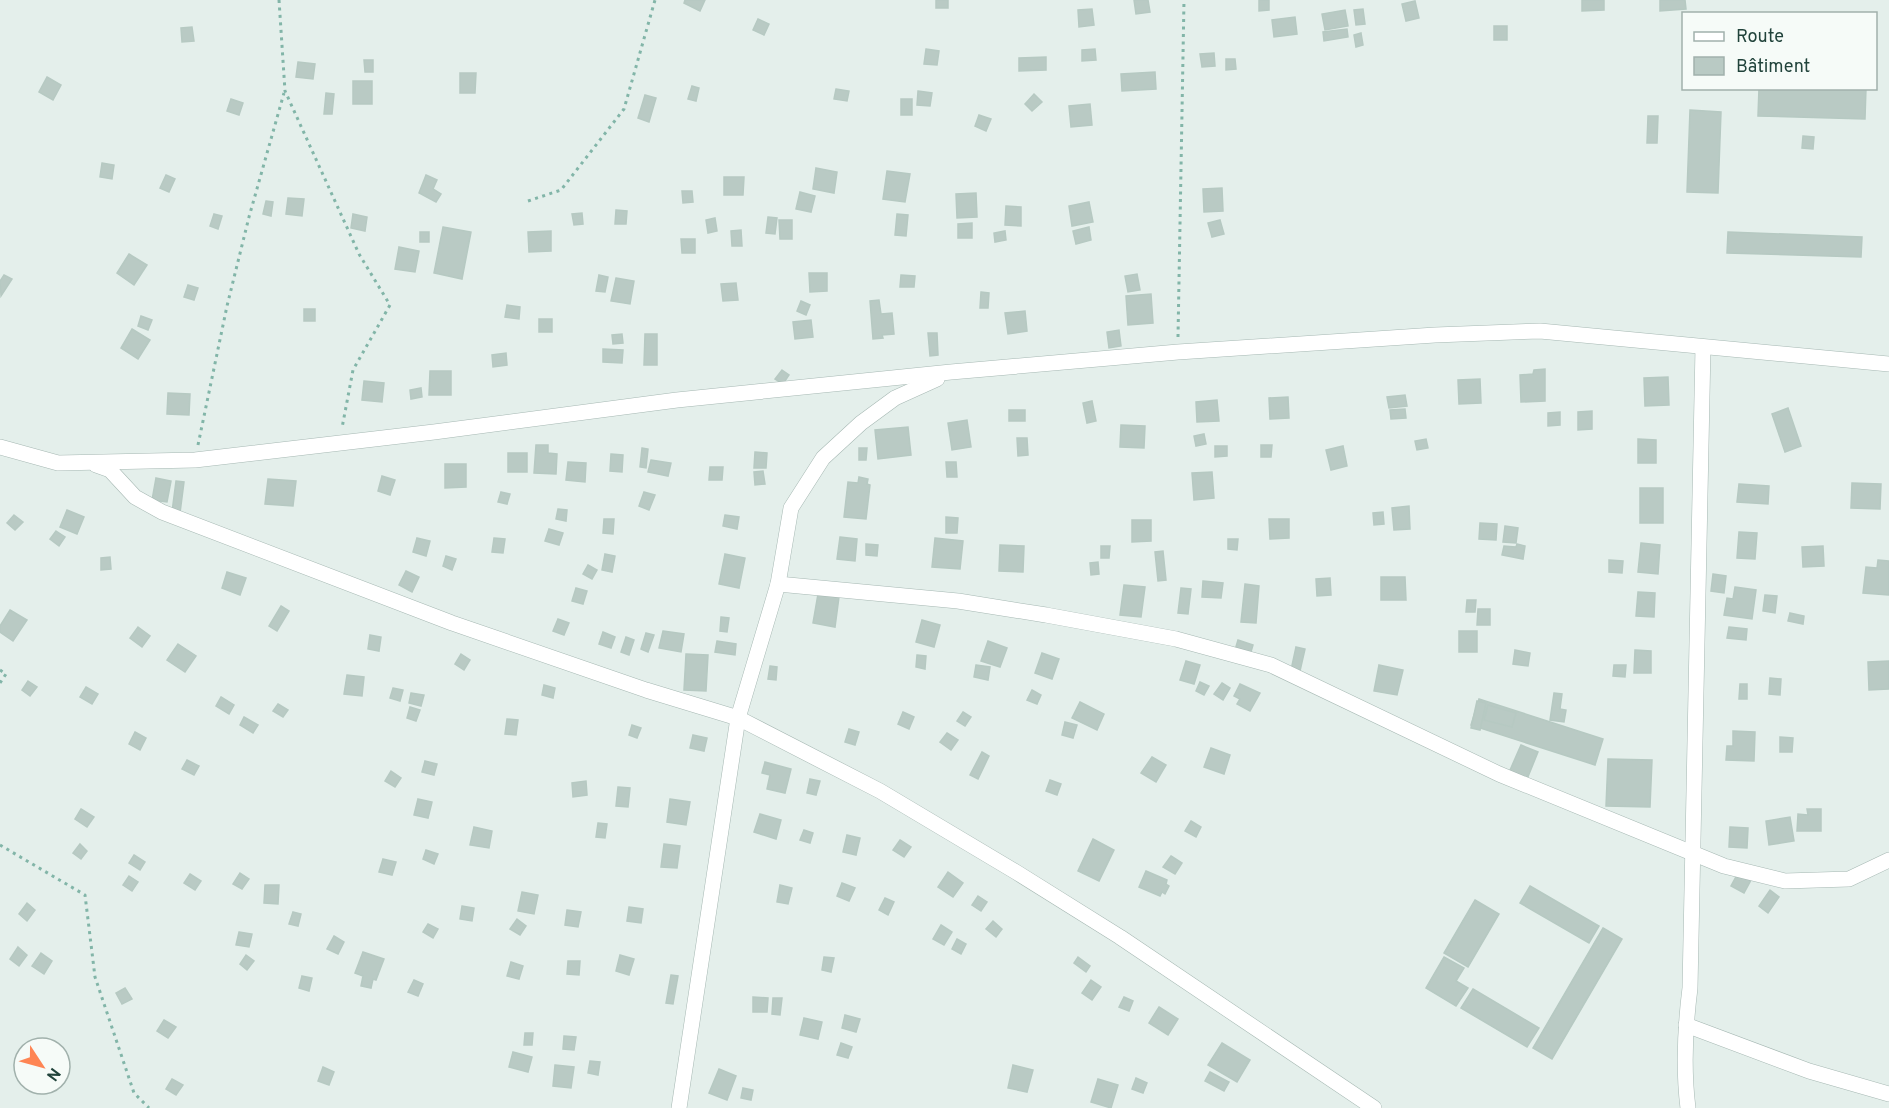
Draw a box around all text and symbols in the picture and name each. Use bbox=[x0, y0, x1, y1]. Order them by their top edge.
legend bbox=[1682, 12, 1877, 90]
text: Route bbox=[1736, 26, 1784, 49]
text: Bâtiment bbox=[1736, 56, 1810, 79]
north arrow bbox=[12, 1036, 72, 1096]
text: N bbox=[41, 1063, 64, 1084]

